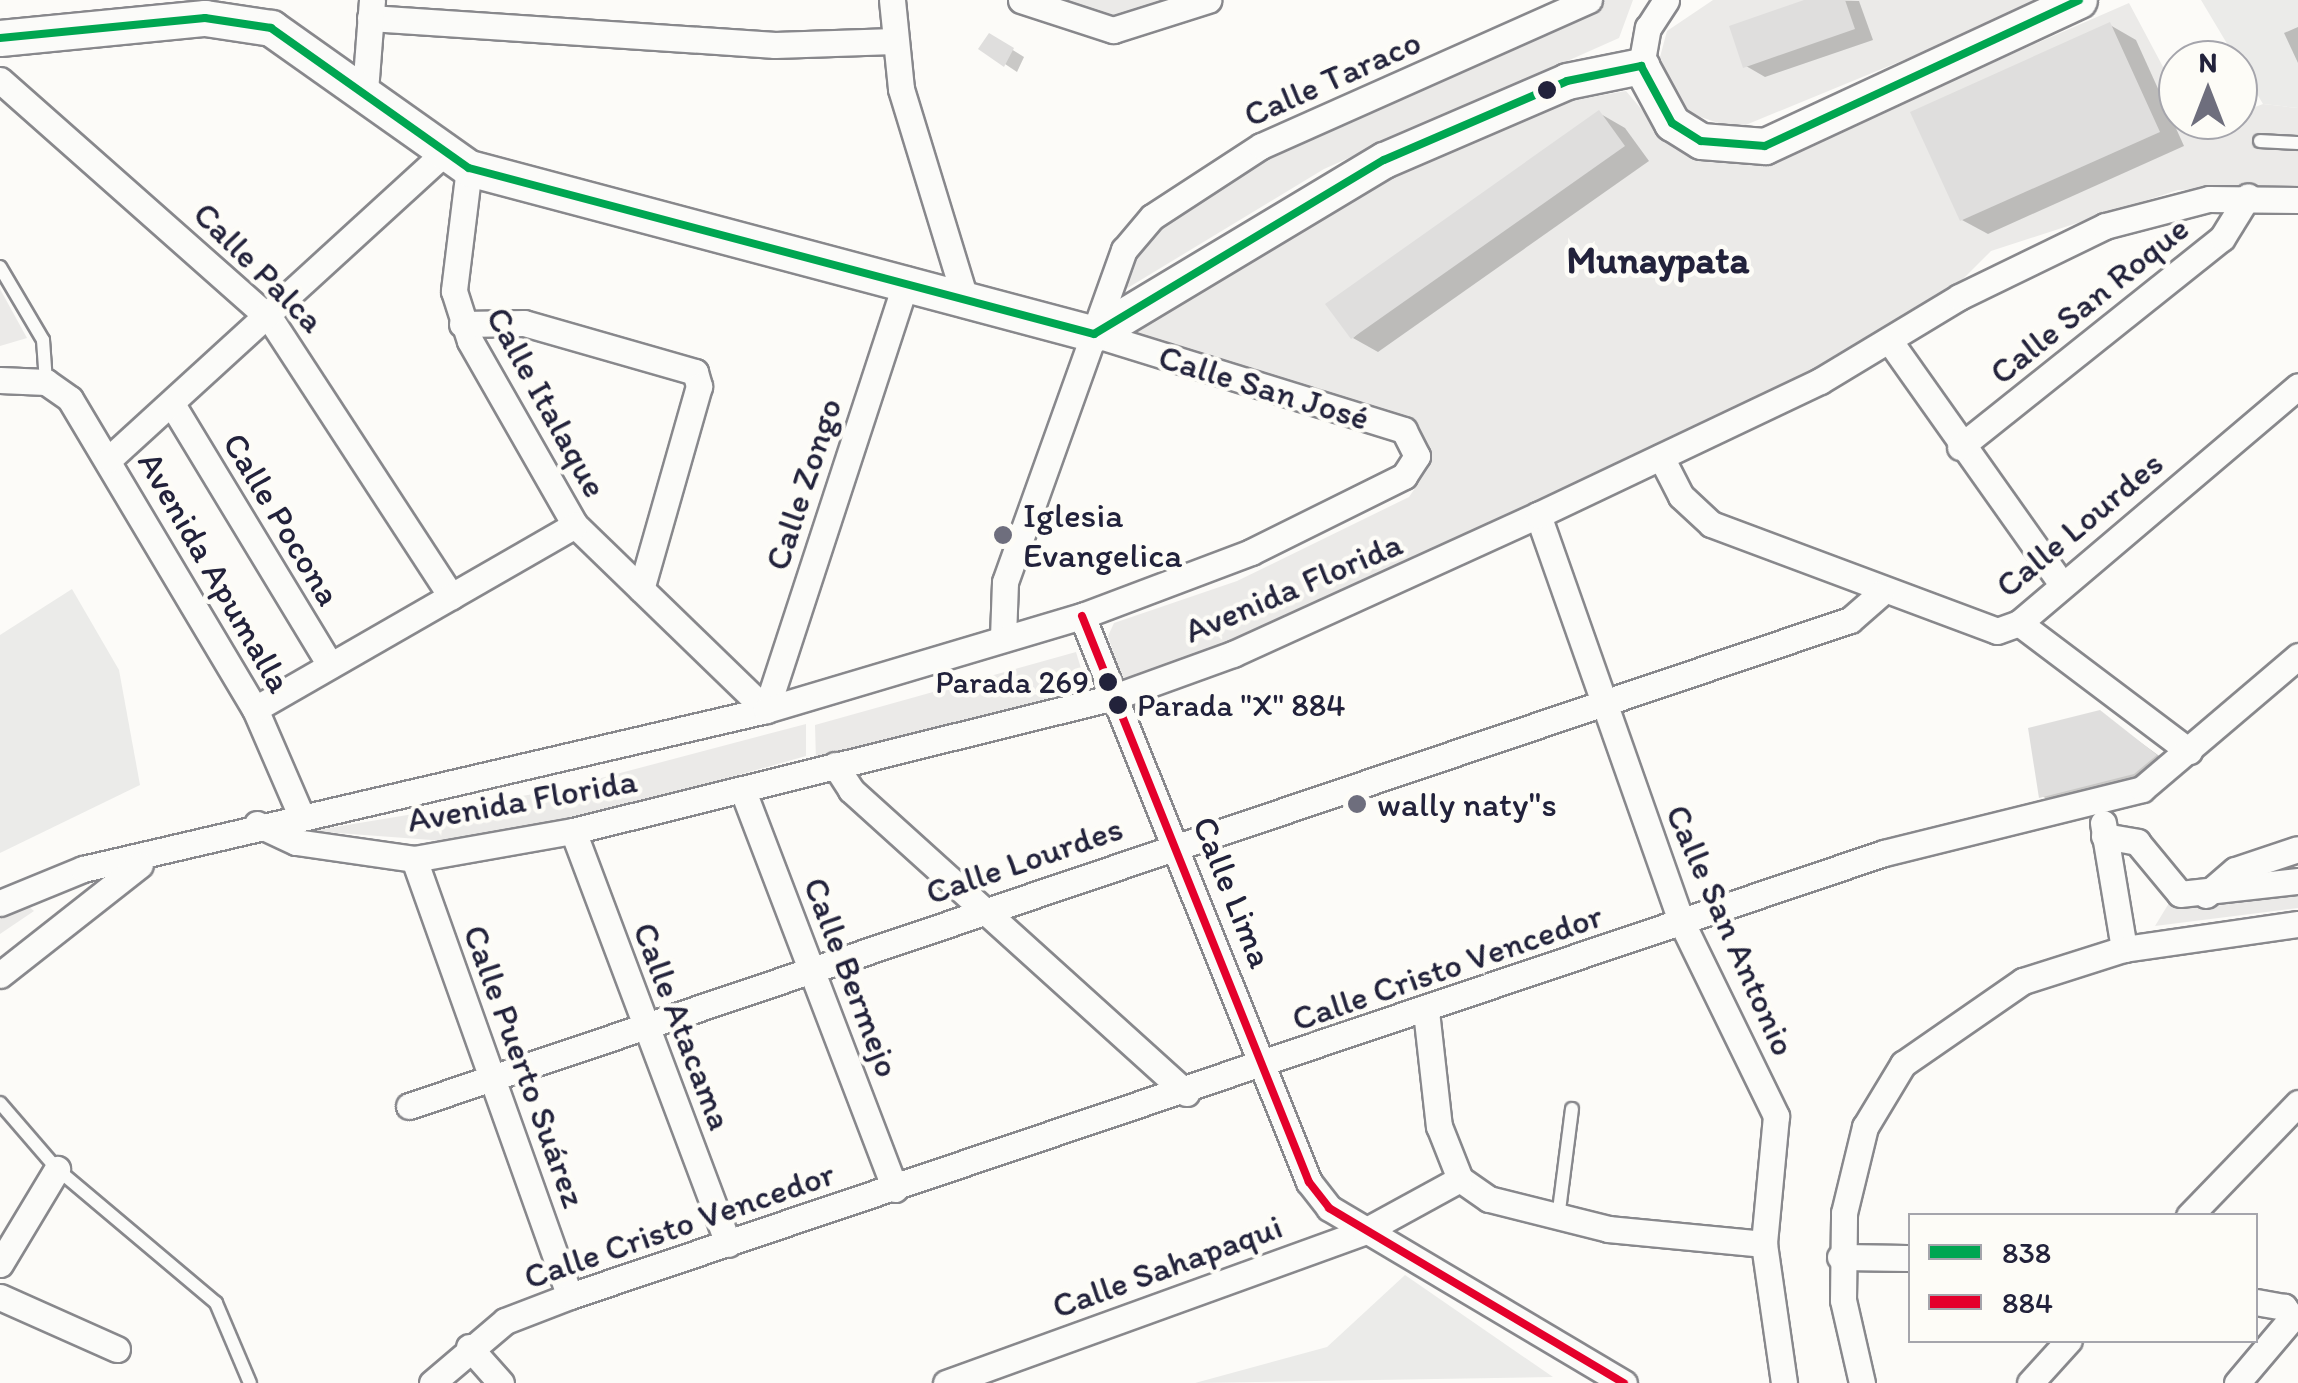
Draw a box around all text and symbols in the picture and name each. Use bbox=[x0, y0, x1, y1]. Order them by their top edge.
street label: Calle Taraco bbox=[1239, 21, 1425, 135]
north arrow bbox=[2158, 40, 2258, 140]
text: N bbox=[2199, 45, 2217, 79]
unlabelled marker bbox=[1537, 80, 1557, 100]
street label: Calle Palca bbox=[186, 194, 332, 340]
street label: Calle San Roque bbox=[1981, 207, 2197, 393]
district label: Munaypata bbox=[1567, 238, 1749, 284]
street label: Calle Italaque bbox=[478, 300, 616, 504]
street label: Calle San José bbox=[1154, 335, 1374, 439]
street label: Calle Zongo bbox=[755, 393, 851, 575]
street label: Calle Pocona bbox=[214, 426, 350, 612]
street label: Calle Lourdes bbox=[1987, 442, 2171, 606]
street label: Avenida Apumalla bbox=[129, 444, 301, 700]
place label: Iglesia Evangelica bbox=[1023, 494, 1182, 576]
street label: Avenida Florida bbox=[1178, 522, 1408, 652]
marker: Iglesia Evangelica bbox=[992, 524, 1014, 546]
place label: Parada 269 bbox=[935, 663, 1089, 701]
marker: Parada 269 bbox=[1098, 672, 1118, 692]
place label: Parada "X" 884 bbox=[1137, 686, 1346, 724]
marker: Parada "X" 884 bbox=[1108, 695, 1128, 715]
street label: Avenida Florida bbox=[404, 759, 640, 841]
place label: wally naty"s bbox=[1377, 783, 1559, 825]
marker: wally naty"s bbox=[1346, 793, 1368, 815]
street label: Calle San Antonio bbox=[1657, 798, 1805, 1062]
street label: Calle Lourdes bbox=[920, 807, 1128, 913]
street label: Calle Lima bbox=[1184, 811, 1282, 973]
street label: Calle Bermejo bbox=[795, 872, 909, 1082]
street label: Calle Cristo Vencedor bbox=[1287, 894, 1607, 1040]
street label: Calle Atacama bbox=[624, 916, 742, 1136]
street label: Calle Puerto Suárez bbox=[454, 919, 596, 1213]
street label: Calle Cristo Vencedor bbox=[519, 1152, 839, 1298]
street label: Calle Sahapaqui bbox=[1047, 1205, 1287, 1327]
legend bbox=[1908, 1213, 2258, 1343]
text: 838 bbox=[2002, 1234, 2051, 1271]
text: 884 bbox=[2002, 1284, 2053, 1321]

